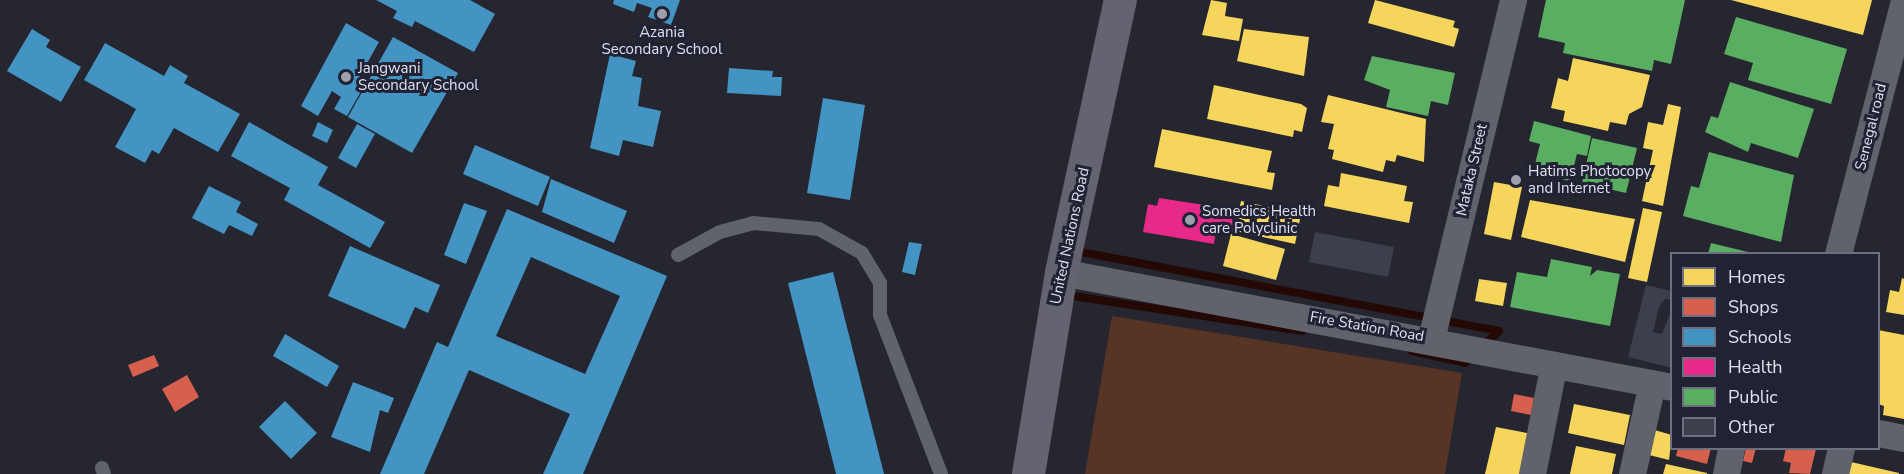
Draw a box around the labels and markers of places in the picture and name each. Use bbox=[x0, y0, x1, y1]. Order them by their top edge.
marker: Azania Secondary School bbox=[655, 7, 669, 21]
place label: Azania Secondary School bbox=[602, 23, 722, 58]
place label: Jangwani Secondary School bbox=[358, 59, 479, 94]
marker: Jangwani Secondary School bbox=[339, 70, 353, 84]
place label: Hatims Photocopy and Internet bbox=[1528, 162, 1651, 197]
marker: Hatims Photocopy and Internet bbox=[1509, 173, 1523, 187]
place label: Somedics Health care Polyclinic bbox=[1202, 202, 1316, 237]
marker: Somedics Health care Polyclinic bbox=[1183, 213, 1197, 227]

